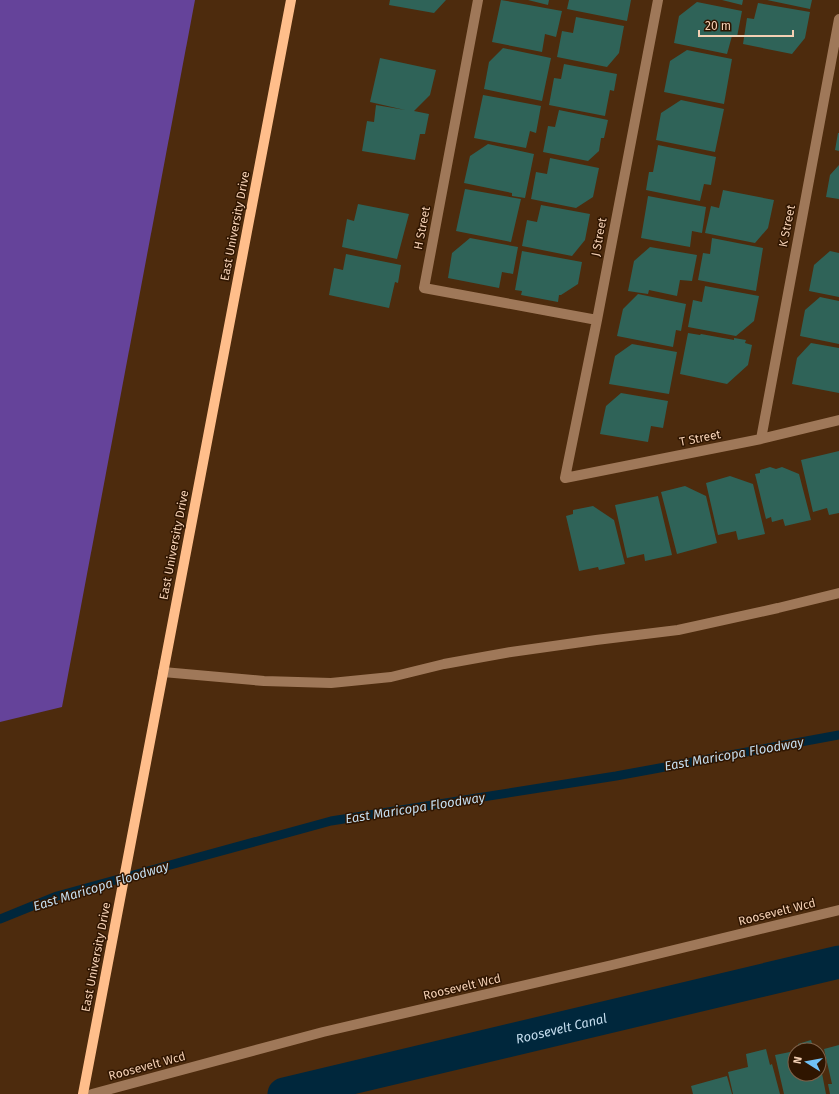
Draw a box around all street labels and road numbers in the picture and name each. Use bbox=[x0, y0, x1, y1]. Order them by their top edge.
street label: East University Drive bbox=[217, 170, 253, 282]
street label: K Street bbox=[776, 203, 798, 248]
street label: H Street bbox=[411, 204, 433, 251]
street label: J Street bbox=[588, 216, 610, 258]
street label: T Street bbox=[678, 427, 723, 449]
street label: East University Drive bbox=[156, 489, 192, 601]
street label: Roosevelt Wcd bbox=[737, 896, 817, 928]
street label: East University Drive bbox=[78, 901, 114, 1013]
street label: Roosevelt Wcd bbox=[422, 971, 502, 1003]
street label: Roosevelt Wcd bbox=[107, 1049, 187, 1083]

